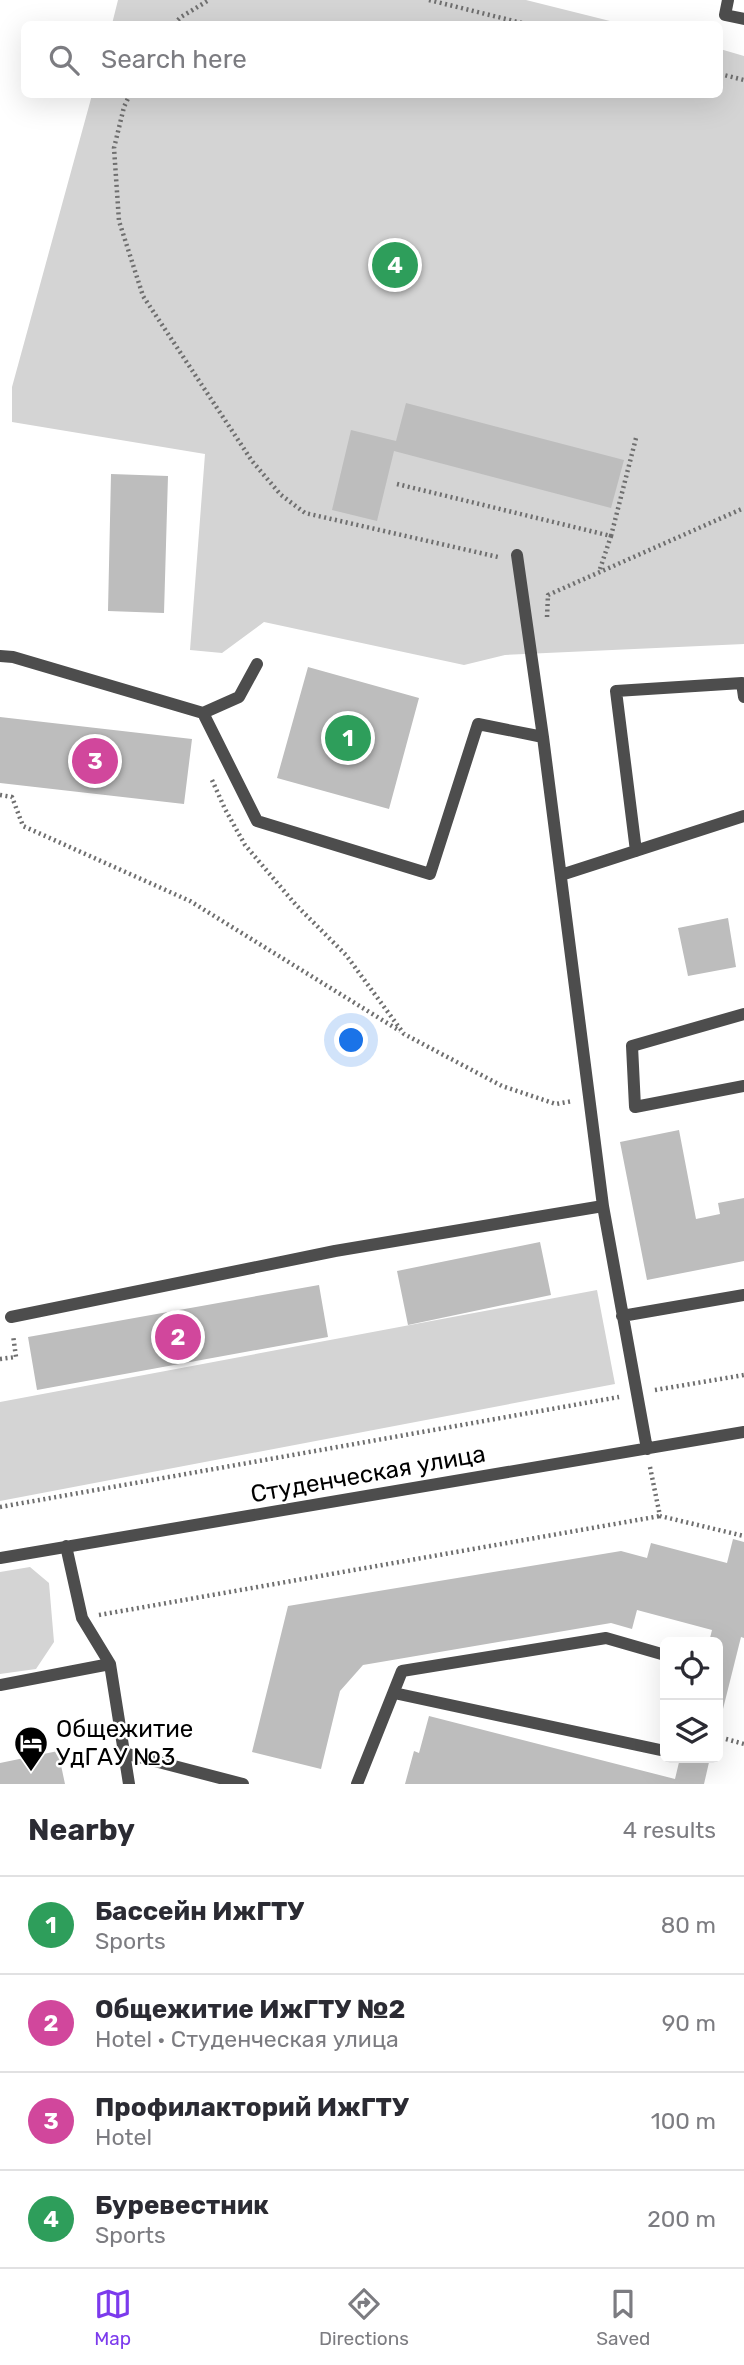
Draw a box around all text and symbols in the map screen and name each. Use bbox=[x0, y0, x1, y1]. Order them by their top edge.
search box bbox=[21, 21, 723, 98]
icon: search bbox=[45, 41, 83, 79]
text: Search here bbox=[101, 44, 247, 75]
pin: 4 bbox=[372, 239, 418, 291]
pin: 1 bbox=[325, 712, 371, 764]
pin: 3 bbox=[72, 735, 118, 787]
your location bbox=[334, 1023, 368, 1057]
pin: 2 bbox=[155, 1311, 201, 1363]
street label: Студенческая улица bbox=[248, 1440, 488, 1508]
map controls bbox=[660, 1637, 723, 1763]
button: locate bbox=[660, 1637, 723, 1700]
button: layers bbox=[660, 1700, 723, 1763]
place label: Общежитие УдГАУ №3 bbox=[56, 1715, 193, 1771]
hotel icon: Общежитие УдГАУ №3 bbox=[12, 1724, 50, 1773]
text: Nearby bbox=[28, 1812, 135, 1848]
text: 4 results bbox=[623, 1816, 716, 1844]
text: Бассейн ИжГТУ bbox=[95, 1896, 304, 1927]
text: 1 bbox=[45, 1911, 57, 1939]
text: 80 m bbox=[661, 1911, 716, 1939]
text: Sports bbox=[95, 1927, 166, 1955]
text: Общежитие ИжГТУ №2 bbox=[95, 1994, 405, 2025]
text: 2 bbox=[44, 2009, 58, 2037]
text: 90 m bbox=[662, 2009, 716, 2037]
text: Hotel · Студенческая улица bbox=[95, 2025, 399, 2053]
text: Профилакторий ИжГТУ bbox=[95, 2092, 409, 2123]
text: 3 bbox=[43, 2107, 59, 2135]
text: 100 m bbox=[651, 2107, 716, 2135]
text: Hotel bbox=[95, 2123, 152, 2151]
text: Буревестник bbox=[95, 2190, 269, 2221]
text: 4 bbox=[43, 2205, 59, 2233]
text: 200 m bbox=[647, 2205, 716, 2233]
text: Sports bbox=[95, 2221, 166, 2249]
tab: Map bbox=[94, 2285, 132, 2350]
tab: Directions bbox=[319, 2285, 409, 2350]
tab: Saved bbox=[596, 2285, 650, 2350]

